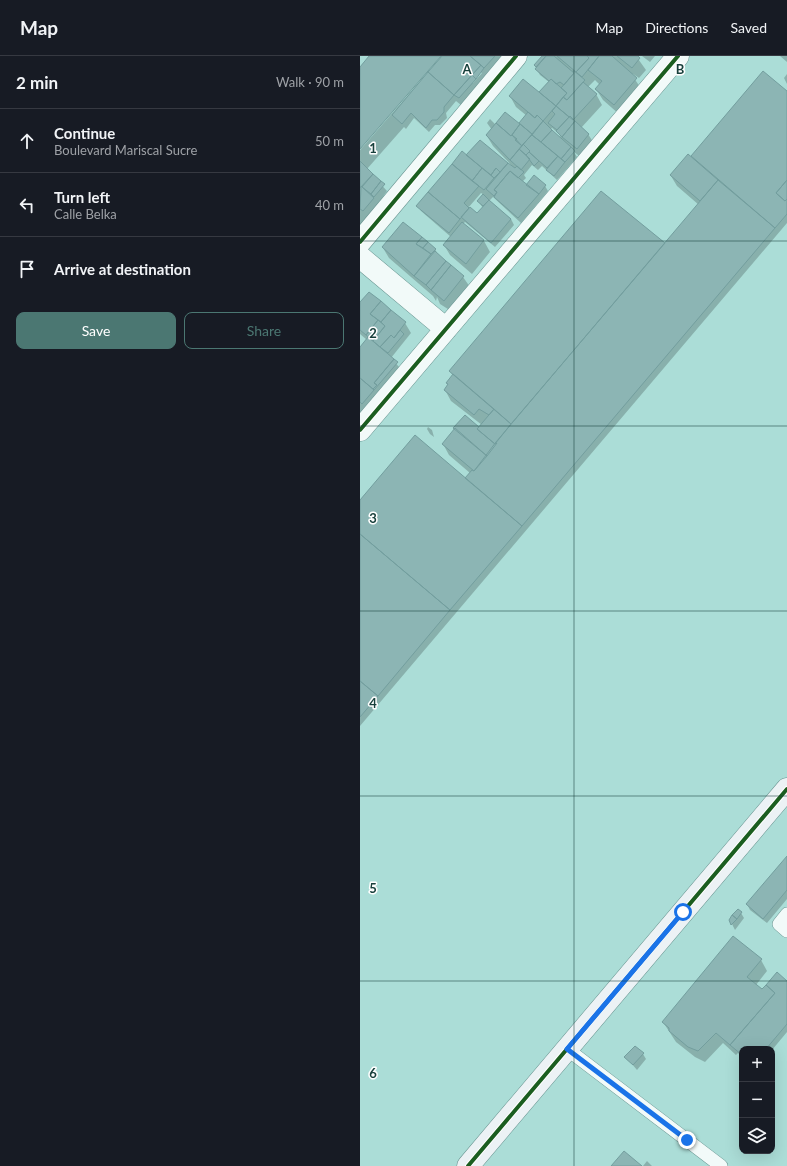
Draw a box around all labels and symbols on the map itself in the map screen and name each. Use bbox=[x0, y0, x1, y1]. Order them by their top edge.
text: A bbox=[461, 61, 472, 77]
text: B bbox=[676, 61, 685, 77]
text: 1 bbox=[369, 140, 377, 156]
text: 2 bbox=[369, 325, 377, 341]
text: 3 bbox=[369, 510, 377, 526]
text: 4 bbox=[369, 695, 377, 711]
text: 5 bbox=[369, 880, 377, 896]
route start bbox=[674, 903, 692, 921]
text: 6 bbox=[369, 1065, 377, 1081]
route end bbox=[678, 1131, 696, 1149]

